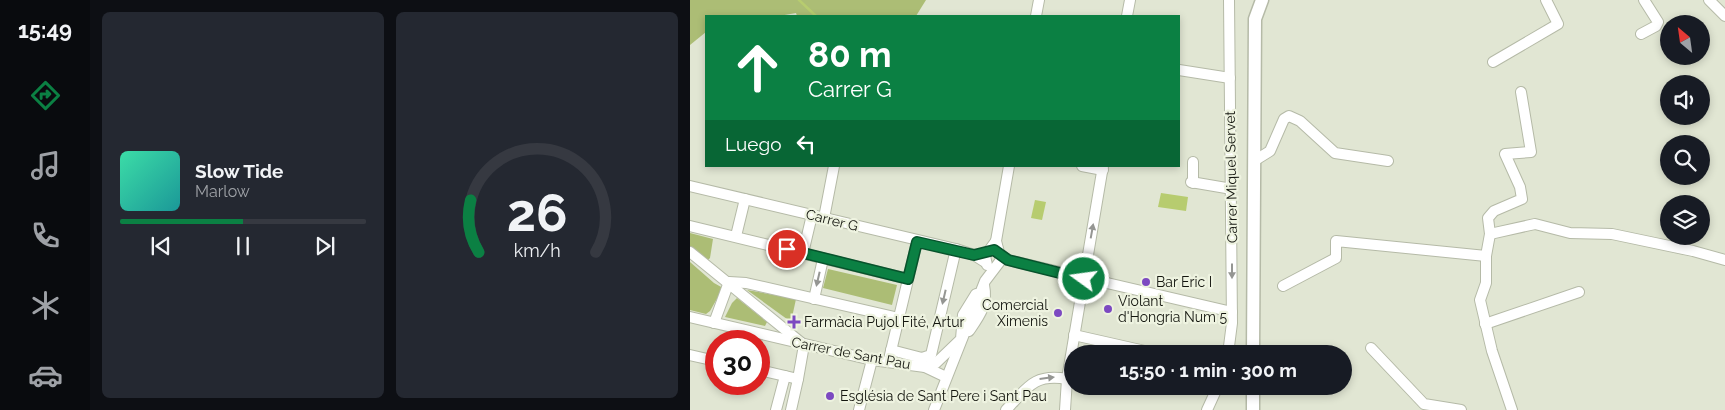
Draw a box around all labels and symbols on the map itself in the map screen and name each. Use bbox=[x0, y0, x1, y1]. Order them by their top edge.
north arrow bbox=[1660, 15, 1710, 65]
street label: Carrer Miquel Servet bbox=[1222, 110, 1240, 243]
street label: Carrer G bbox=[804, 206, 860, 234]
one-way arrow bbox=[1089, 223, 1097, 239]
pin bbox=[766, 228, 808, 270]
position arrow bbox=[1057, 252, 1109, 304]
one-way arrow bbox=[1228, 264, 1236, 280]
one-way arrow bbox=[814, 271, 822, 286]
place label: Bar Eric I bbox=[1156, 274, 1212, 290]
marker: Bar Eric I bbox=[1140, 276, 1152, 288]
one-way arrow bbox=[940, 289, 948, 304]
place label: Violant d'Hongria Num 5 bbox=[1118, 293, 1228, 325]
place label: Comercial Ximenis bbox=[982, 297, 1048, 329]
marker: Violant d'Hongria Num 5 bbox=[1102, 303, 1114, 315]
marker: Comercial Ximenis bbox=[1052, 307, 1064, 319]
place label: Farmàcia Pujol Fité, Artur bbox=[804, 314, 965, 330]
marker: Farmàcia Pujol Fité, Artur bbox=[788, 316, 800, 328]
speed limit sign: 30 bbox=[705, 330, 770, 395]
street label: Carrer de Sant Pau bbox=[790, 334, 912, 372]
one-way arrow bbox=[1040, 374, 1056, 382]
place label: Església de Sant Pere i Sant Pau bbox=[840, 388, 1047, 404]
marker: Església de Sant Pere i Sant Pau bbox=[824, 390, 836, 402]

